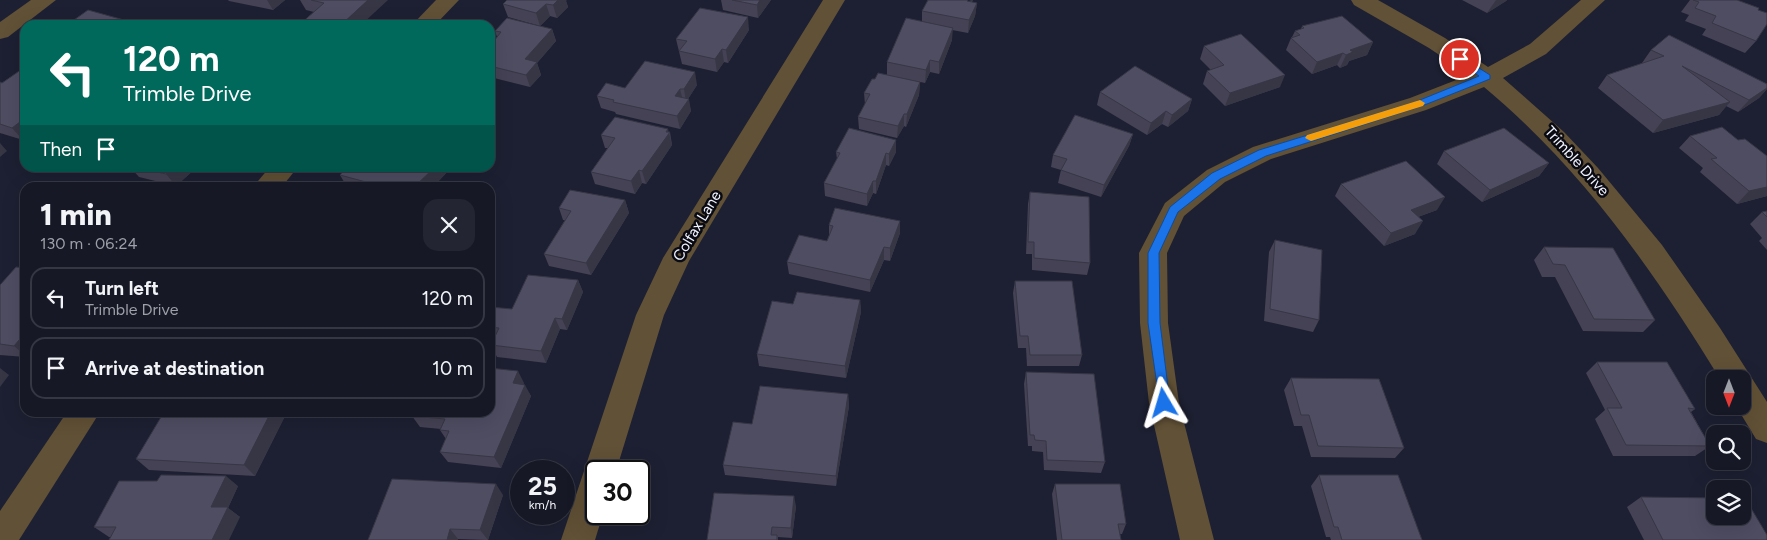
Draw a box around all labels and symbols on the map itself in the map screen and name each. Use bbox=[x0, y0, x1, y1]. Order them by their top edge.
pin bbox=[1439, 38, 1481, 80]
street label: Trimble Drive bbox=[1541, 122, 1613, 200]
street label: Colfax Lane bbox=[669, 188, 725, 264]
north arrow bbox=[1706, 370, 1751, 415]
position arrow bbox=[1137, 376, 1189, 428]
speed limit sign: 30 bbox=[585, 460, 650, 525]

